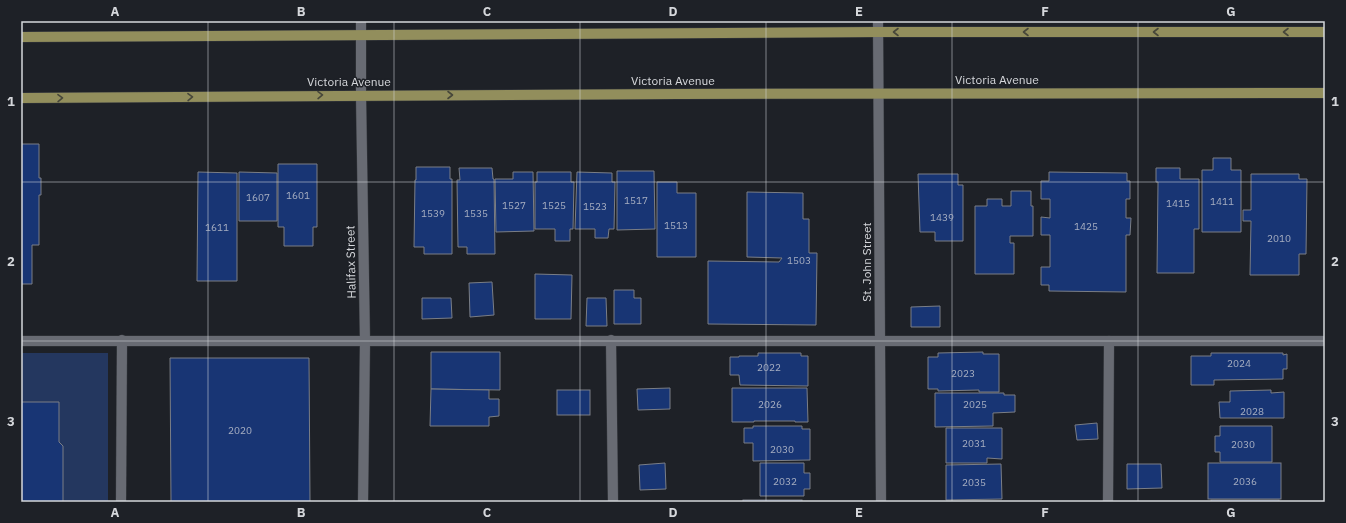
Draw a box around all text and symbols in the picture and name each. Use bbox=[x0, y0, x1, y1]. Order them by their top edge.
text: A bbox=[111, 3, 120, 20]
text: B bbox=[297, 3, 306, 20]
text: C bbox=[483, 3, 492, 20]
text: D bbox=[668, 3, 678, 20]
text: E bbox=[855, 3, 863, 20]
text: F bbox=[1041, 3, 1049, 20]
text: G bbox=[1226, 3, 1236, 20]
one-way arrow bbox=[893, 28, 899, 36]
one-way arrow bbox=[1023, 28, 1029, 36]
one-way arrow bbox=[1153, 28, 1159, 36]
one-way arrow bbox=[1283, 28, 1289, 36]
street label: Victoria Avenue bbox=[955, 72, 1039, 87]
street label: Victoria Avenue bbox=[631, 73, 715, 88]
street label: Victoria Avenue bbox=[307, 74, 391, 89]
one-way arrow bbox=[317, 91, 323, 100]
one-way arrow bbox=[447, 91, 453, 99]
text: 1 bbox=[7, 93, 15, 110]
one-way arrow bbox=[187, 93, 193, 101]
text: 1 bbox=[1331, 93, 1339, 110]
one-way arrow bbox=[57, 94, 63, 102]
house number: 1601 bbox=[286, 189, 310, 202]
house number: 1607 bbox=[246, 191, 270, 204]
house number: 1517 bbox=[624, 194, 648, 207]
house number: 1411 bbox=[1210, 195, 1234, 208]
house number: 1415 bbox=[1166, 197, 1190, 210]
house number: 1527 bbox=[502, 199, 526, 212]
house number: 1525 bbox=[542, 199, 566, 212]
house number: 1523 bbox=[583, 200, 607, 213]
house number: 1539 bbox=[421, 207, 445, 220]
house number: 1535 bbox=[464, 207, 488, 220]
house number: 1439 bbox=[930, 211, 954, 224]
house number: 1513 bbox=[664, 219, 688, 232]
house number: 1425 bbox=[1074, 220, 1098, 233]
house number: 1611 bbox=[205, 221, 229, 234]
street label: St. John Street bbox=[859, 222, 874, 302]
street label: Halifax Street bbox=[342, 225, 359, 299]
house number: 2010 bbox=[1267, 232, 1291, 245]
text: 2 bbox=[7, 253, 15, 270]
text: 2 bbox=[1331, 253, 1339, 270]
house number: 1503 bbox=[787, 254, 811, 267]
house number: 2024 bbox=[1227, 357, 1251, 370]
house number: 2022 bbox=[757, 361, 781, 374]
house number: 2023 bbox=[951, 367, 975, 380]
house number: 2026 bbox=[758, 398, 782, 411]
house number: 2025 bbox=[963, 398, 987, 411]
house number: 2028 bbox=[1240, 405, 1264, 418]
text: 3 bbox=[7, 413, 15, 430]
text: 3 bbox=[1331, 413, 1339, 430]
house number: 2020 bbox=[228, 424, 252, 437]
house number: 2031 bbox=[962, 437, 986, 450]
house number: 2030 bbox=[1231, 438, 1255, 451]
house number: 2030 bbox=[770, 443, 794, 456]
house number: 2032 bbox=[773, 475, 797, 488]
house number: 2036 bbox=[1233, 475, 1257, 488]
house number: 2035 bbox=[962, 476, 986, 489]
text: A bbox=[111, 504, 120, 521]
text: B bbox=[297, 504, 306, 521]
text: C bbox=[483, 504, 492, 521]
text: D bbox=[668, 504, 678, 521]
text: E bbox=[855, 504, 863, 521]
text: F bbox=[1041, 504, 1049, 521]
text: G bbox=[1226, 504, 1236, 521]

